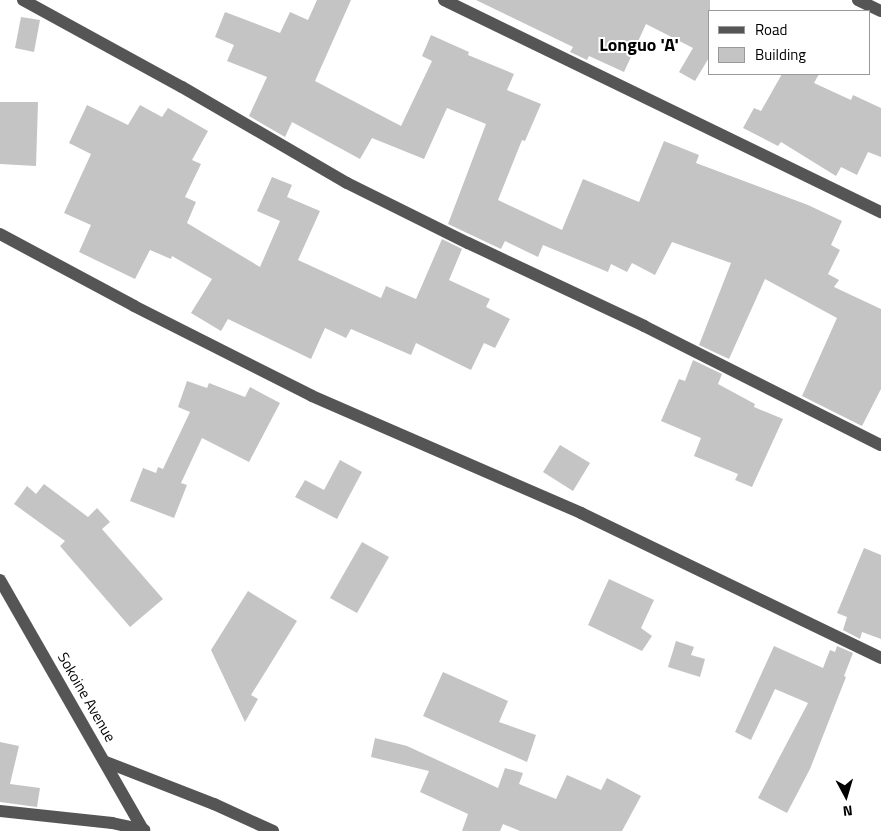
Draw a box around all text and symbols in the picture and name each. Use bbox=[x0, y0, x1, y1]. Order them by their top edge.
legend bbox=[708, 10, 871, 75]
text: Road bbox=[755, 18, 787, 41]
district label: Longuo 'A' bbox=[599, 34, 679, 56]
text: Building bbox=[755, 43, 806, 66]
street label: Sokoine Avenue bbox=[54, 649, 120, 745]
north arrow bbox=[821, 771, 871, 821]
text: N bbox=[842, 800, 854, 822]

